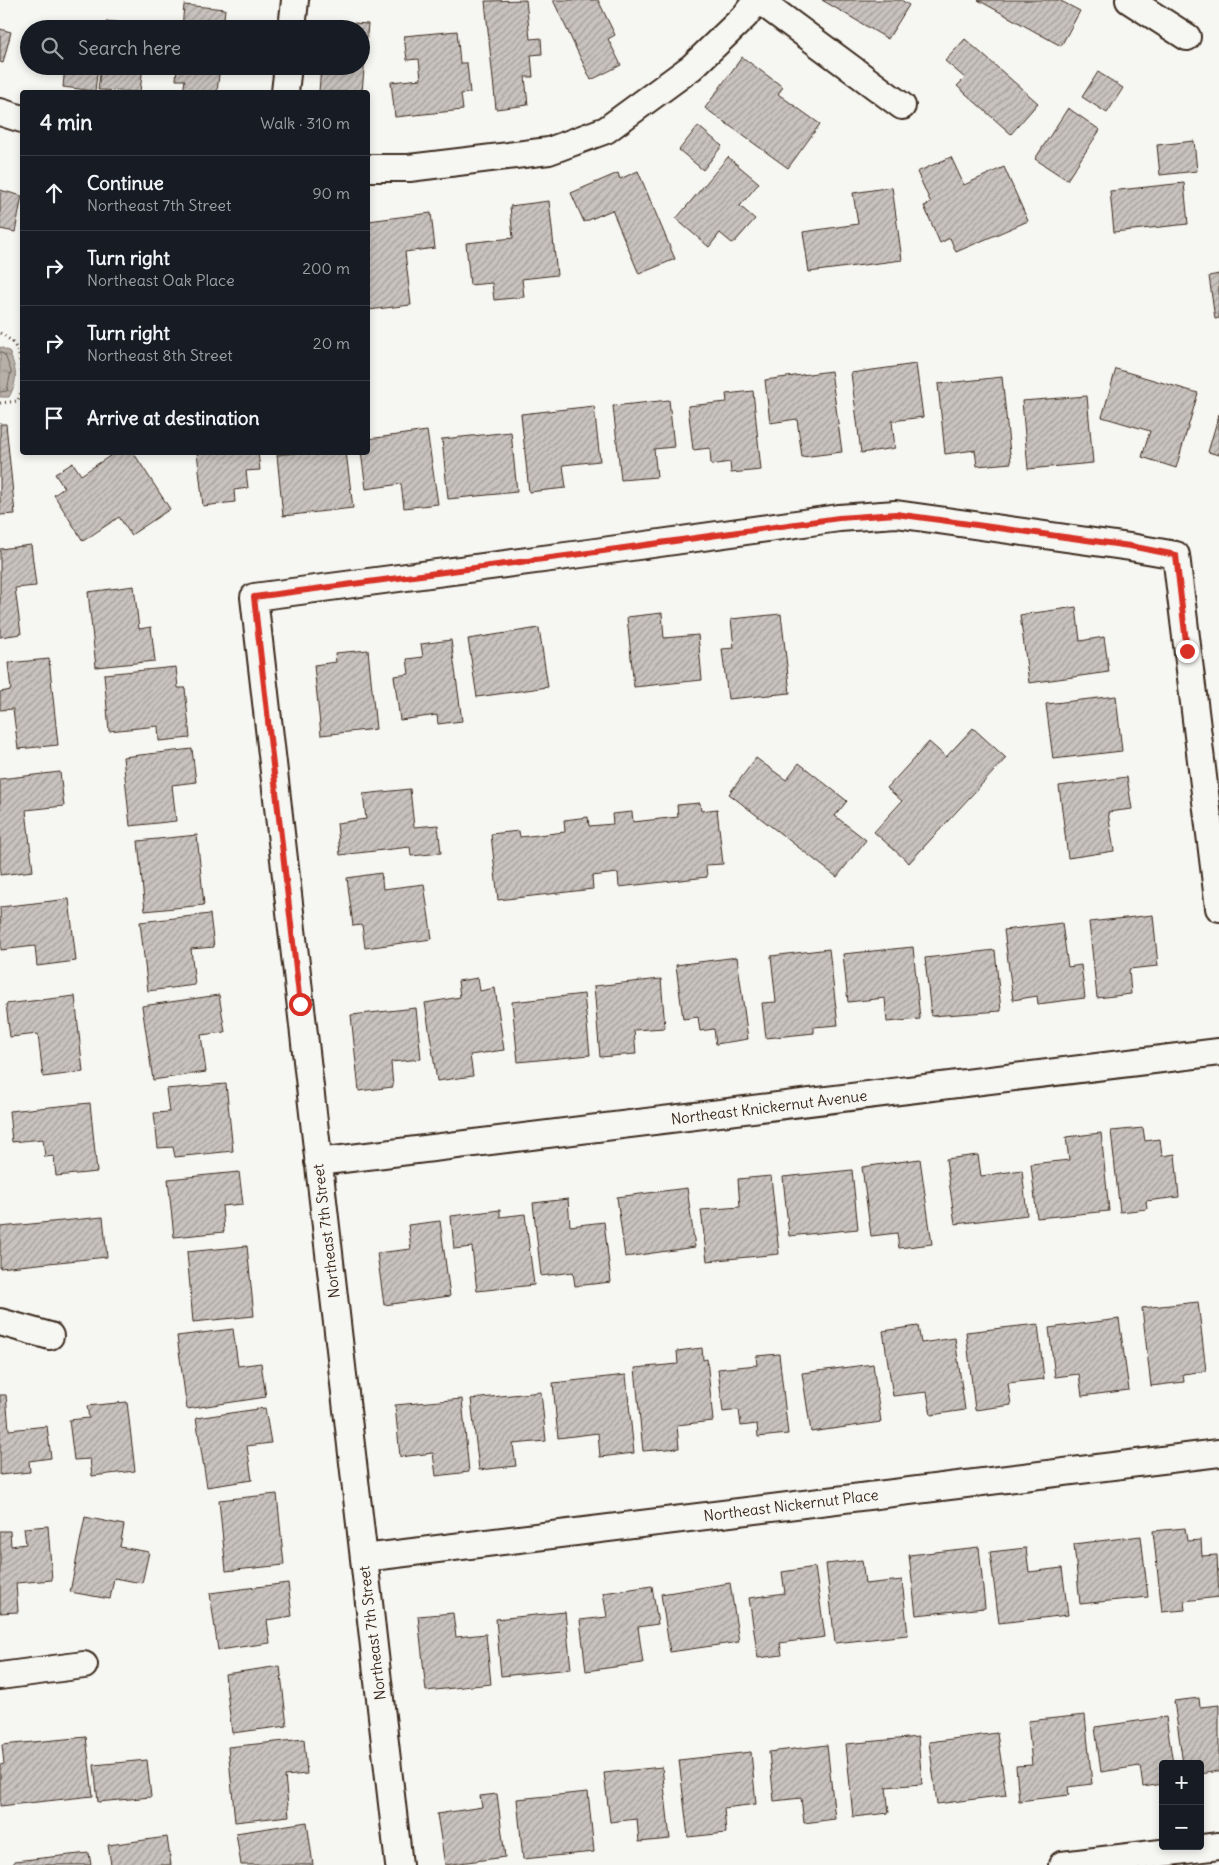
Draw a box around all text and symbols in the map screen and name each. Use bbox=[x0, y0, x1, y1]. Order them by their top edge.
search box bbox=[20, 20, 370, 75]
icon: search bbox=[38, 34, 66, 62]
text: Search here bbox=[78, 36, 181, 60]
text: 4 min bbox=[40, 109, 92, 136]
text: Walk · 310 m bbox=[260, 113, 350, 133]
text: Continue bbox=[87, 171, 164, 195]
icon: ahead bbox=[40, 179, 68, 207]
text: 90 m bbox=[312, 183, 350, 203]
text: Northeast 7th Street bbox=[87, 195, 231, 215]
text: Turn right bbox=[87, 246, 170, 270]
icon: right bbox=[40, 254, 68, 282]
text: 200 m bbox=[302, 258, 350, 278]
text: Northeast Oak Place bbox=[87, 270, 235, 290]
text: Turn right bbox=[87, 321, 170, 345]
icon: right bbox=[40, 329, 68, 357]
text: 20 m bbox=[313, 333, 350, 353]
text: Northeast 8th Street bbox=[87, 345, 233, 365]
icon: arrive bbox=[40, 404, 68, 432]
text: Arrive at destination bbox=[87, 406, 260, 430]
route end bbox=[1176, 640, 1199, 663]
route start bbox=[289, 993, 312, 1016]
street label: Northeast Knickernut Avenue bbox=[670, 1086, 868, 1128]
street label: Northeast 7th Street bbox=[308, 1163, 344, 1299]
street label: Northeast Nickernut Place bbox=[703, 1485, 879, 1525]
street label: Northeast 7th Street bbox=[354, 1565, 390, 1701]
map controls bbox=[1159, 1760, 1204, 1850]
button: + bbox=[1159, 1760, 1204, 1805]
button: − bbox=[1159, 1805, 1204, 1850]

